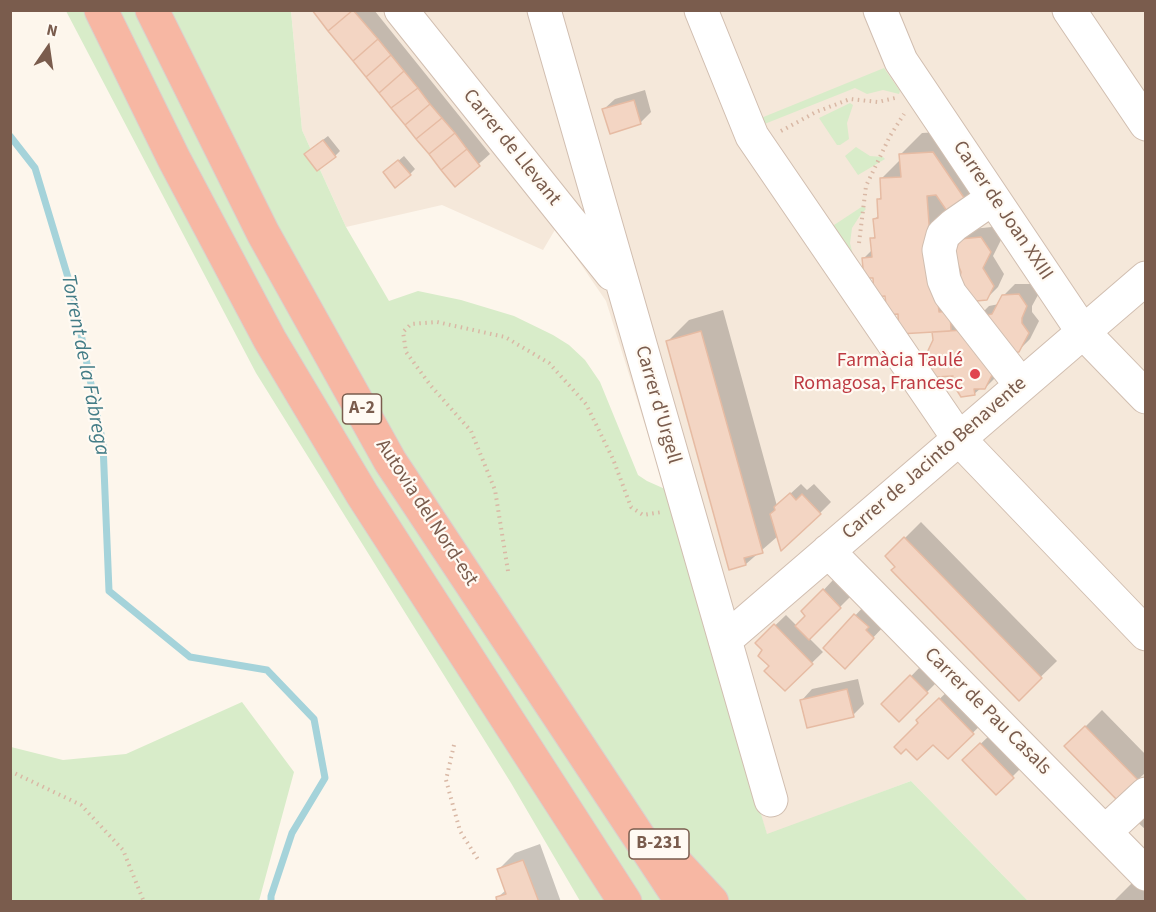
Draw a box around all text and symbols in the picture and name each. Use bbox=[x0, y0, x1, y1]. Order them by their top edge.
north arrow bbox=[18, 18, 78, 78]
text: N bbox=[44, 19, 60, 42]
street label: Carrer de Llevant bbox=[457, 85, 565, 211]
street label: Carrer de Joan XXIII bbox=[947, 137, 1057, 285]
water label: Torrent de la Fàbrega bbox=[54, 272, 114, 458]
street label: Carrer d'Urgell bbox=[629, 343, 685, 467]
place label: Farmàcia Taulé Romagosa, Francesc bbox=[793, 350, 963, 397]
marker: Farmàcia Taulé Romagosa, Francesc bbox=[968, 367, 982, 381]
street label: Carrer de Jacinto Benavente bbox=[838, 372, 1032, 546]
road number: A-2 bbox=[342, 394, 382, 424]
street label: Autovia del Nord-est bbox=[370, 435, 482, 591]
street label: Carrer de Pau Casals bbox=[918, 643, 1056, 781]
road number: B-231 bbox=[629, 829, 689, 859]

